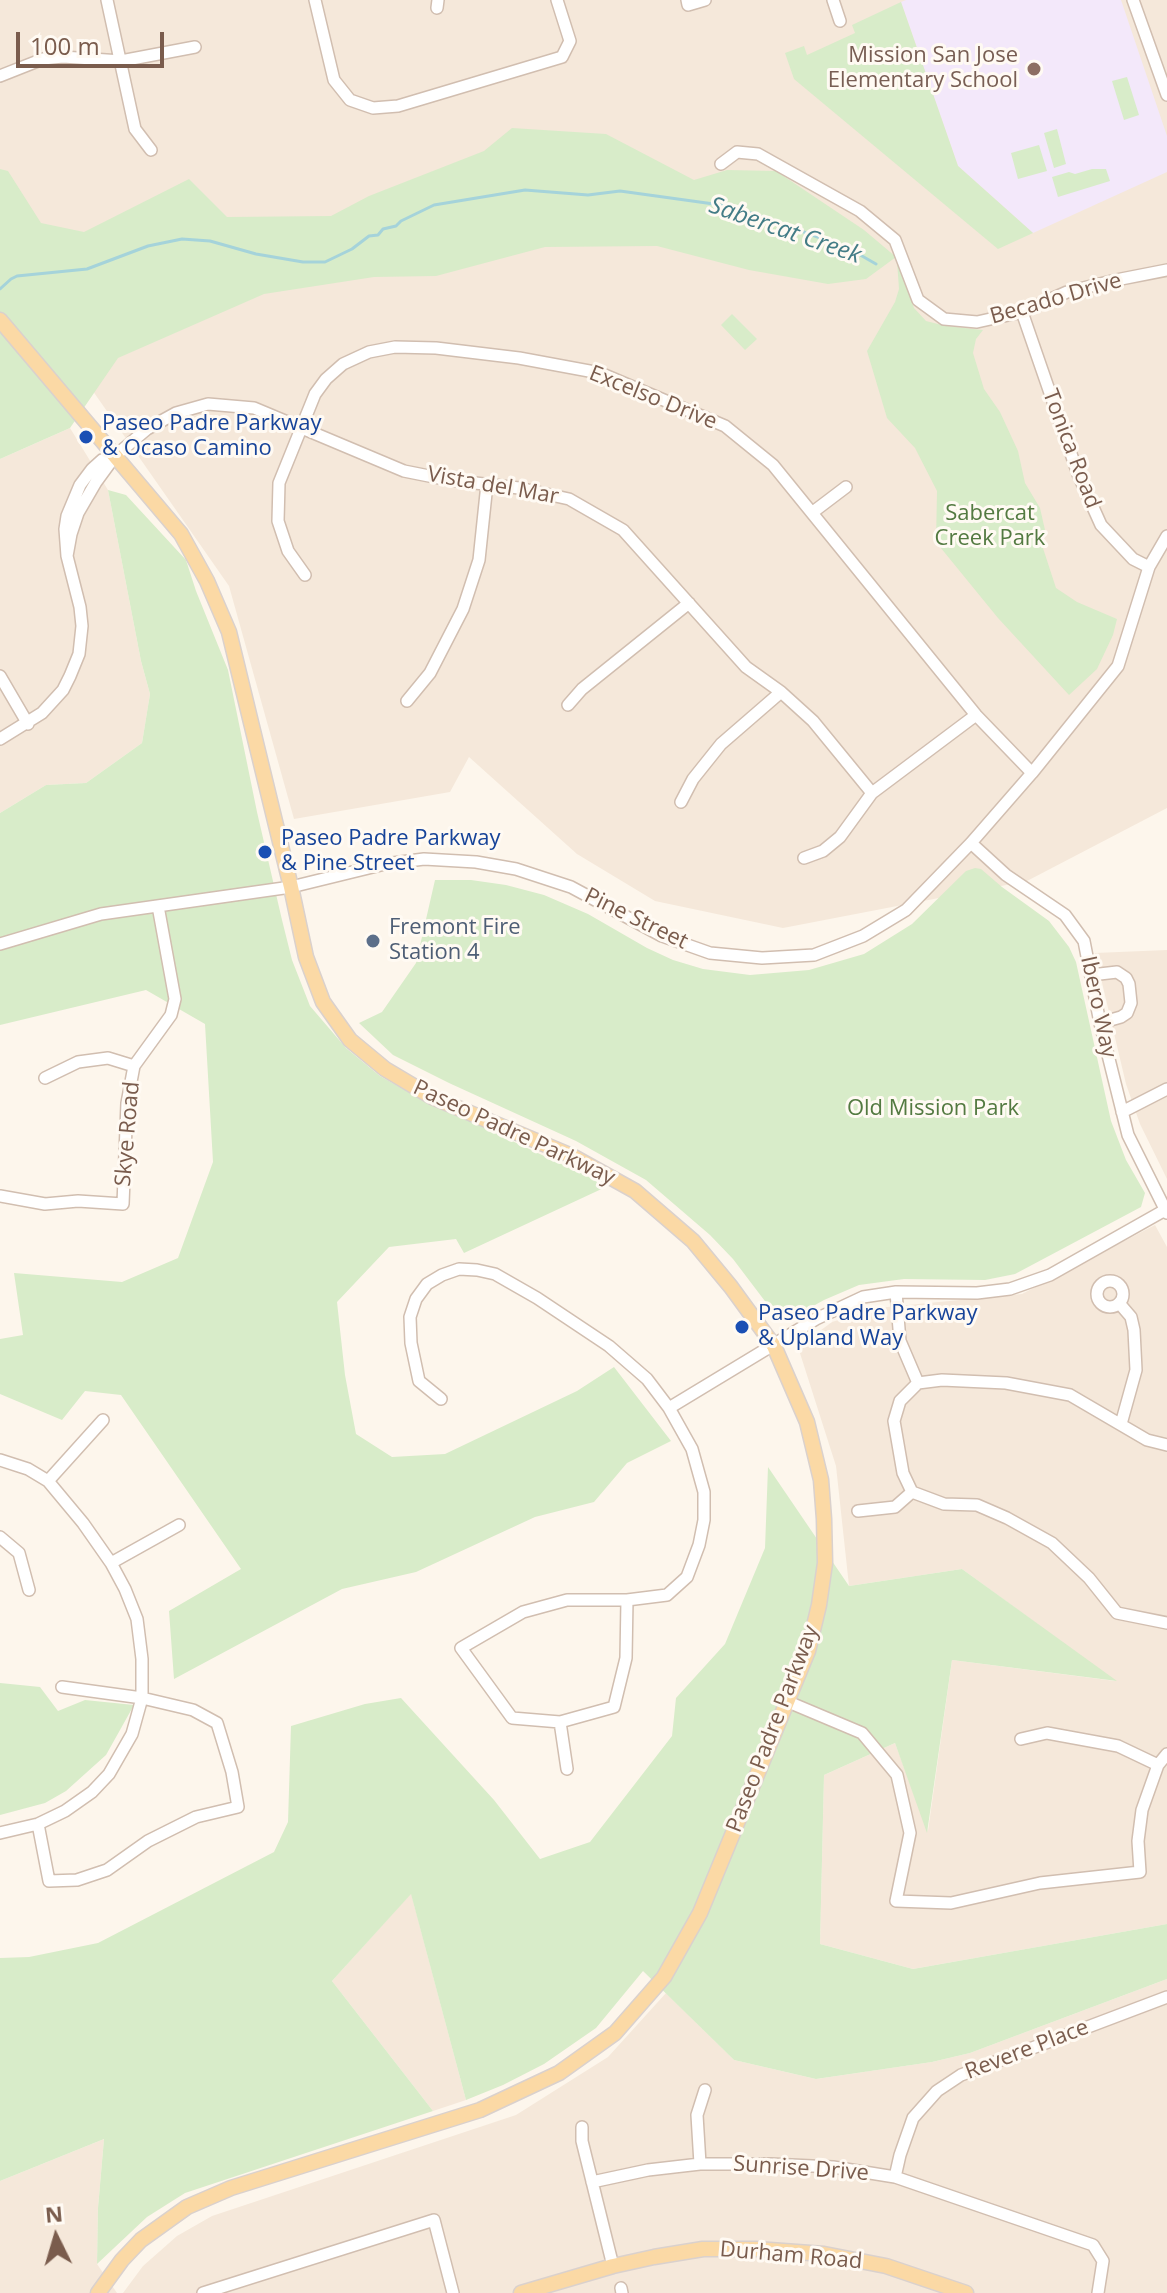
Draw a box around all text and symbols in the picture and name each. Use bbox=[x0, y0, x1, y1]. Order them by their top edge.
scale bar bbox=[20, 16, 168, 66]
text: 100 m bbox=[30, 29, 100, 62]
place label: Mission San Jose Elementary School bbox=[828, 43, 1018, 94]
marker: Mission San Jose Elementary School bbox=[1025, 60, 1043, 78]
water label: Sabercat Creek bbox=[705, 192, 865, 270]
street label: Becado Drive bbox=[987, 268, 1125, 330]
street label: Excelso Drive bbox=[585, 360, 721, 436]
street label: Tonica Road bbox=[1036, 386, 1106, 512]
place label: Paseo Padre Parkway & Ocaso Camino bbox=[102, 411, 322, 462]
marker: Paseo Padre Parkway & Ocaso Camino bbox=[77, 428, 95, 446]
street label: Vista del Mar bbox=[425, 461, 561, 511]
park label: Sabercat Creek Park bbox=[935, 501, 1045, 552]
place label: Paseo Padre Parkway & Pine Street bbox=[281, 826, 501, 878]
marker: Paseo Padre Parkway & Pine Street bbox=[256, 843, 274, 861]
street label: Pine Street bbox=[580, 883, 692, 955]
place label: Fremont Fire Station 4 bbox=[389, 915, 521, 966]
marker: Fremont Fire Station 4 bbox=[364, 932, 382, 950]
street label: Ibero Way bbox=[1074, 954, 1122, 1060]
street label: Paseo Padre Parkway bbox=[409, 1075, 619, 1191]
street label: Skye Road bbox=[110, 1080, 146, 1188]
park label: Old Mission Park bbox=[847, 1096, 1019, 1122]
place label: Paseo Padre Parkway & Upland Way bbox=[758, 1301, 978, 1352]
marker: Paseo Padre Parkway & Upland Way bbox=[733, 1318, 751, 1336]
street label: Paseo Padre Parkway bbox=[721, 1622, 825, 1836]
street label: Revere Place bbox=[961, 2014, 1093, 2086]
street label: Sunrise Drive bbox=[732, 2151, 870, 2187]
north arrow bbox=[16, 2197, 96, 2277]
text: N bbox=[44, 2197, 64, 2229]
street label: Durham Road bbox=[719, 2237, 863, 2275]

